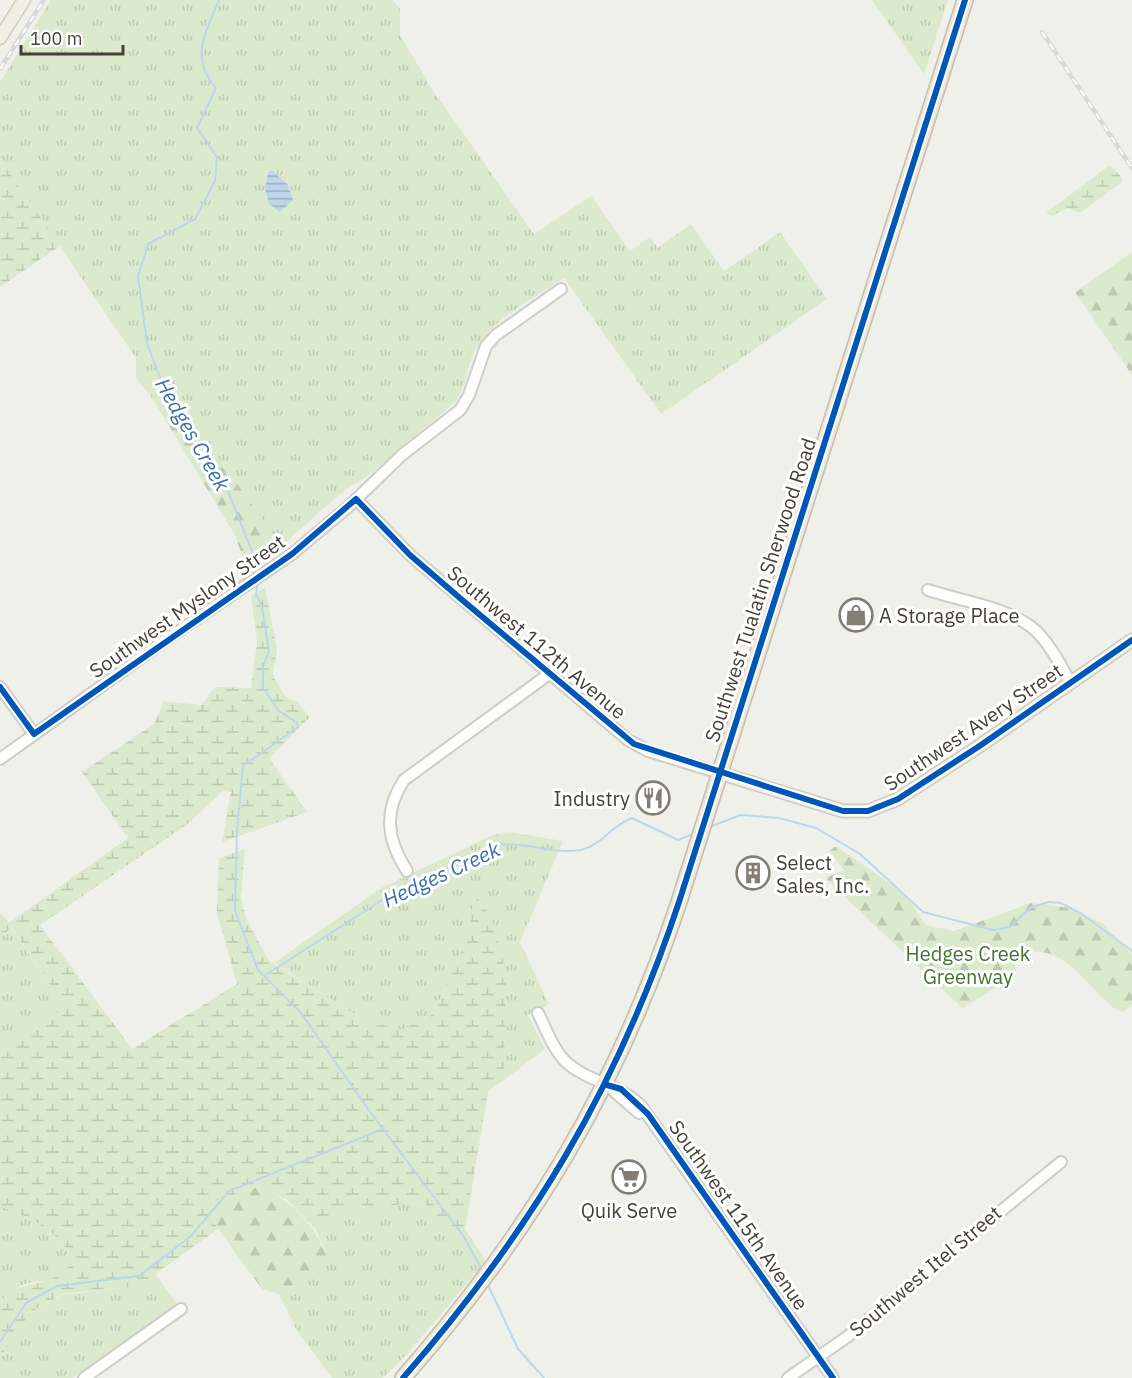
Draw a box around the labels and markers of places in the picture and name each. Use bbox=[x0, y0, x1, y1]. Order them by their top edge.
shop icon: A Storage Place bbox=[838, 597, 874, 633]
place label: A Storage Place bbox=[879, 602, 1020, 629]
restaurant icon: Industry bbox=[635, 780, 671, 816]
place label: Industry bbox=[554, 785, 630, 812]
place label: Select Sales, Inc. bbox=[776, 849, 869, 899]
building icon: Select Sales, Inc. bbox=[735, 855, 771, 891]
supermarket icon: Quik Serve bbox=[611, 1159, 647, 1195]
place label: Quik Serve bbox=[581, 1197, 677, 1224]

